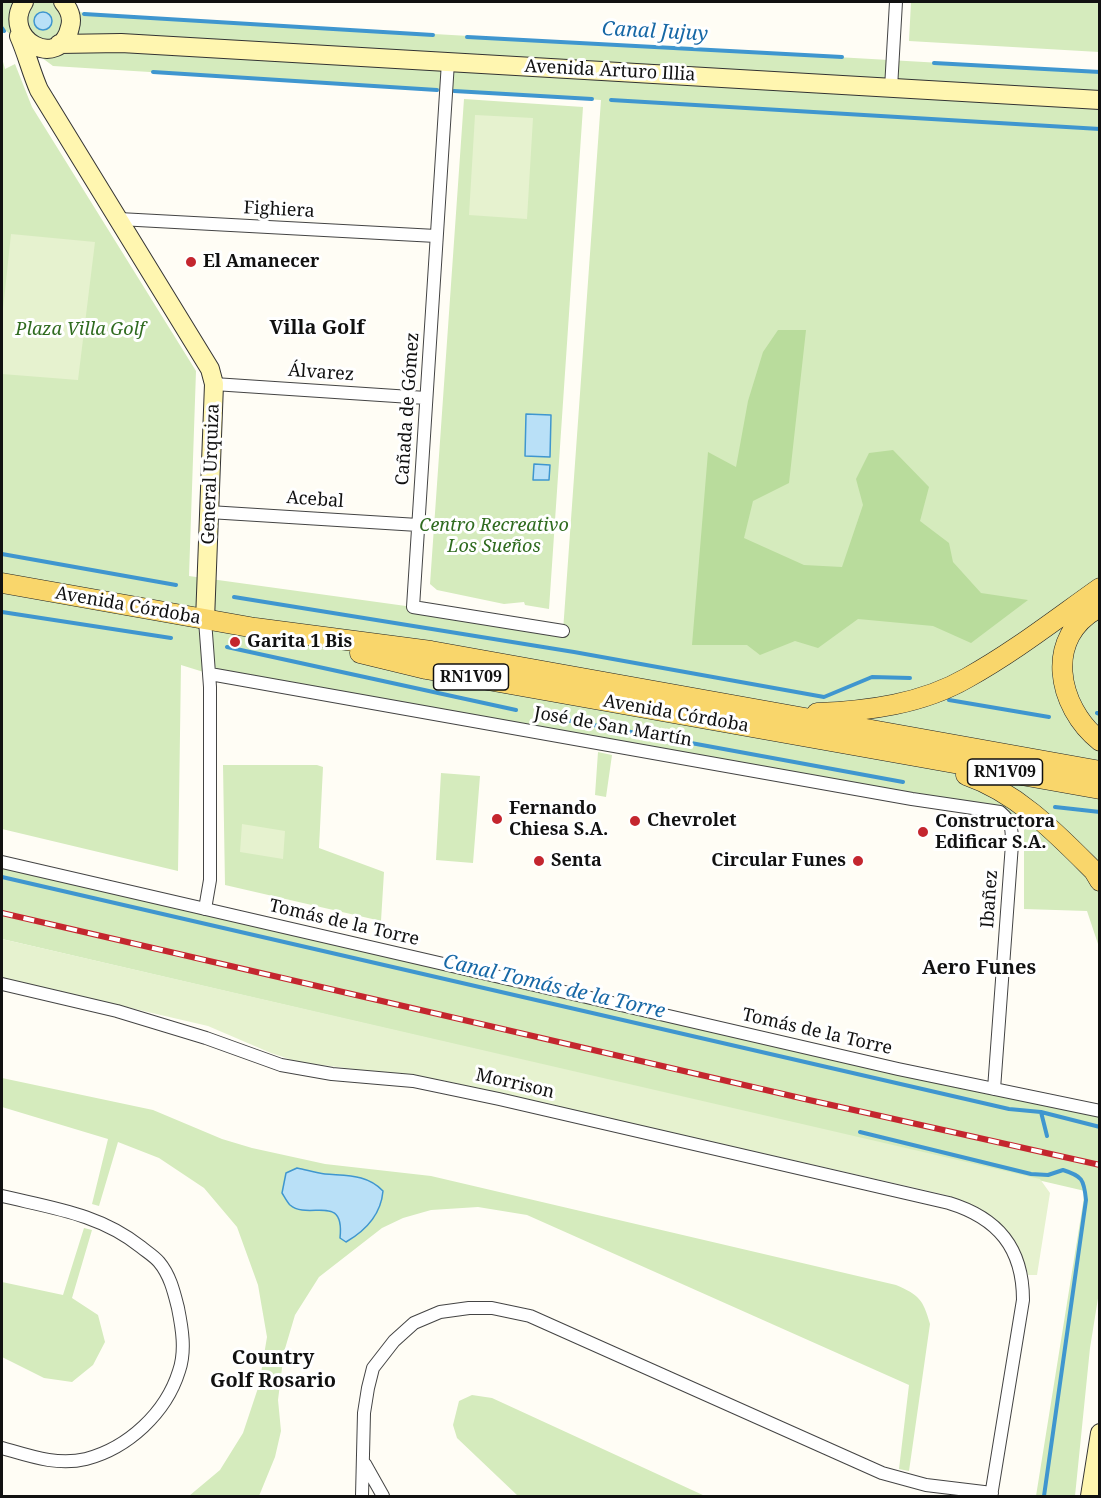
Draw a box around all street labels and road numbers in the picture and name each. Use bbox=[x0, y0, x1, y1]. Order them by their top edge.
street label: Avenida Arturo Illia bbox=[524, 56, 696, 86]
street label: Fighiera bbox=[243, 197, 315, 223]
street label: Cañada de Gómez bbox=[392, 332, 424, 486]
street label: Álvarez bbox=[287, 360, 355, 386]
street label: General Urquiza bbox=[198, 403, 224, 545]
street label: Acebal bbox=[286, 487, 344, 513]
street label: Avenida Córdoba bbox=[54, 583, 202, 629]
road number: RN1V09 bbox=[434, 664, 508, 690]
street label: Avenida Córdoba bbox=[602, 691, 750, 737]
street label: José de San Martín bbox=[532, 702, 694, 752]
road number: RN1V09 bbox=[968, 759, 1042, 785]
street label: Ibañez bbox=[977, 869, 1003, 929]
street label: Tomás de la Torre bbox=[267, 895, 421, 951]
street label: Tomás de la Torre bbox=[740, 1004, 894, 1060]
street label: Morrison bbox=[474, 1064, 556, 1104]

